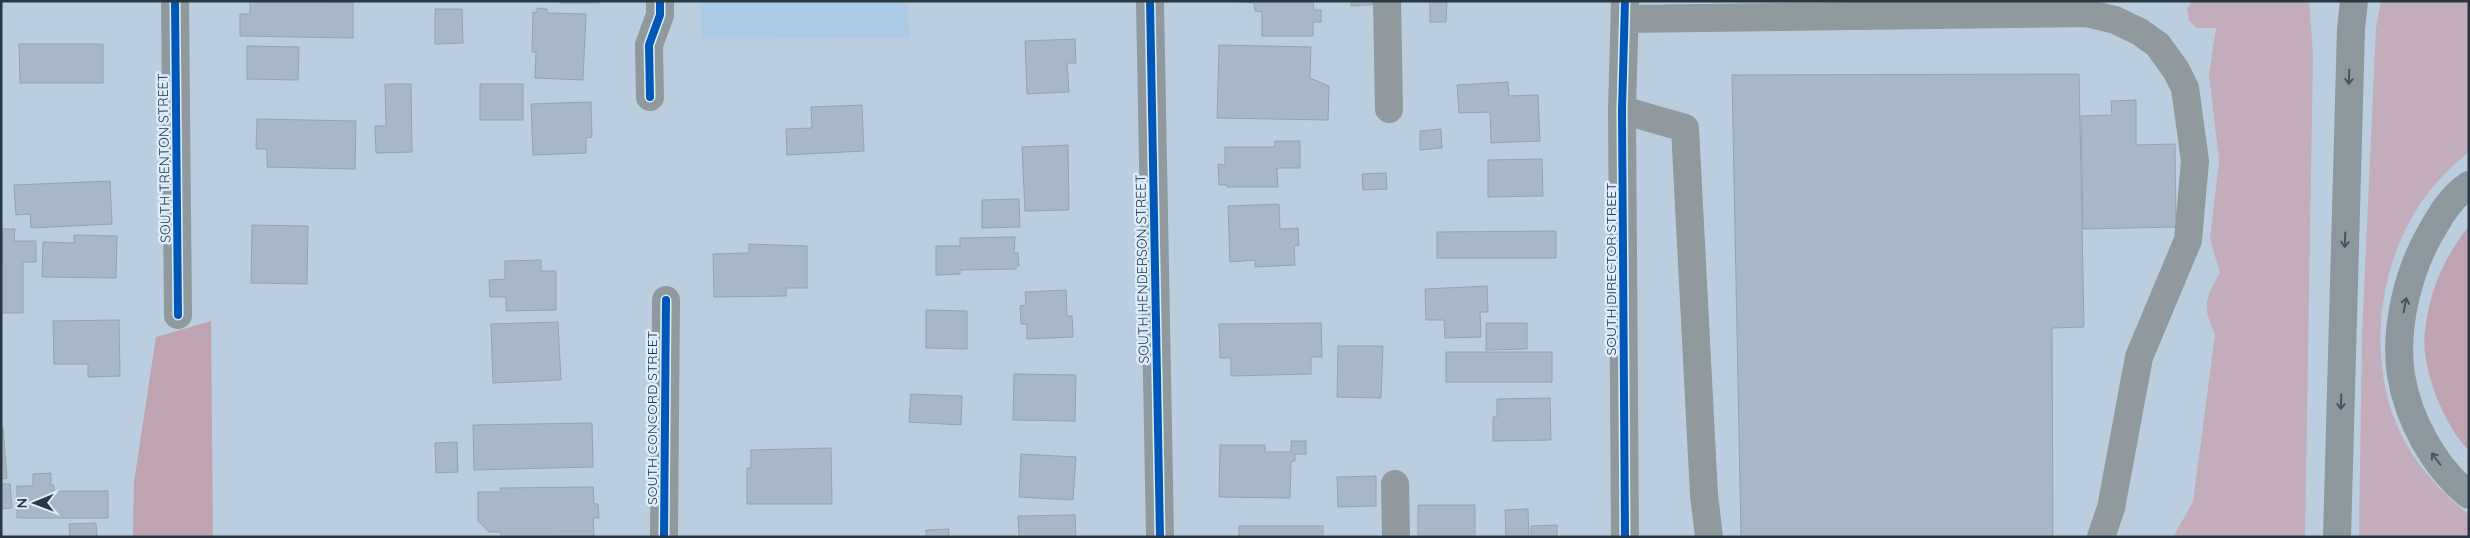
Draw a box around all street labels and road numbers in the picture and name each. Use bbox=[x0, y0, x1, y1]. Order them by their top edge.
street label: SOUTH TRENTON STREET bbox=[154, 73, 174, 243]
street label: SOUTH HENDERSON STREET bbox=[1131, 174, 1153, 364]
street label: SOUTH DIRECTOR STREET bbox=[1602, 182, 1620, 356]
street label: SOUTH CONCORD STREET bbox=[643, 331, 661, 505]

